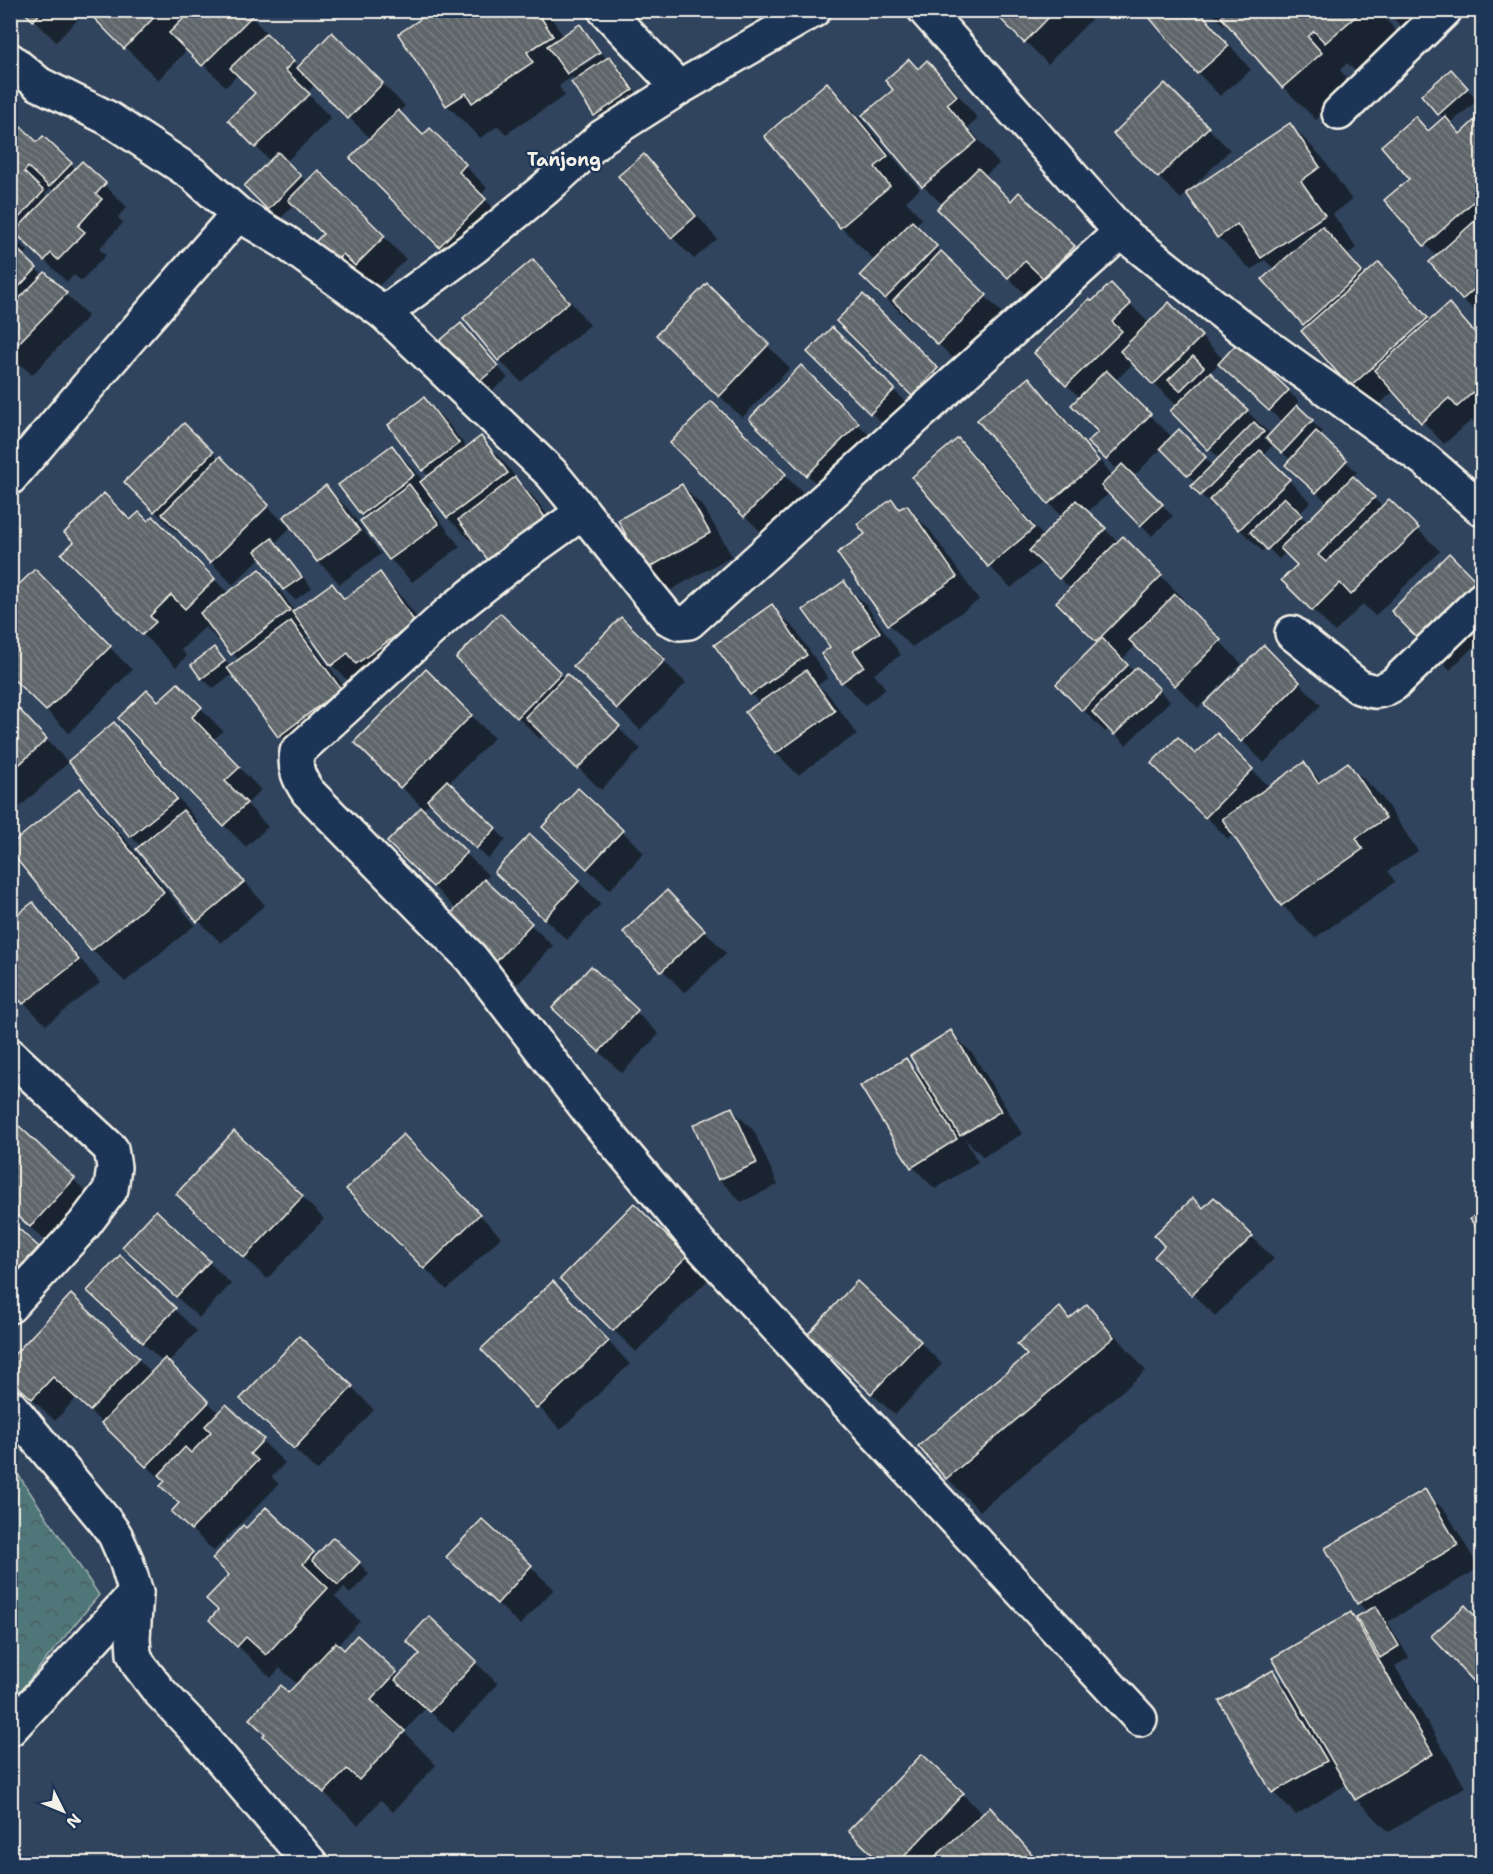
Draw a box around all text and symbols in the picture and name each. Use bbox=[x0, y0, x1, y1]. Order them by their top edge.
district label: Tanjong bbox=[527, 148, 601, 172]
north arrow bbox=[33, 1781, 93, 1841]
text: N bbox=[62, 1809, 86, 1833]

